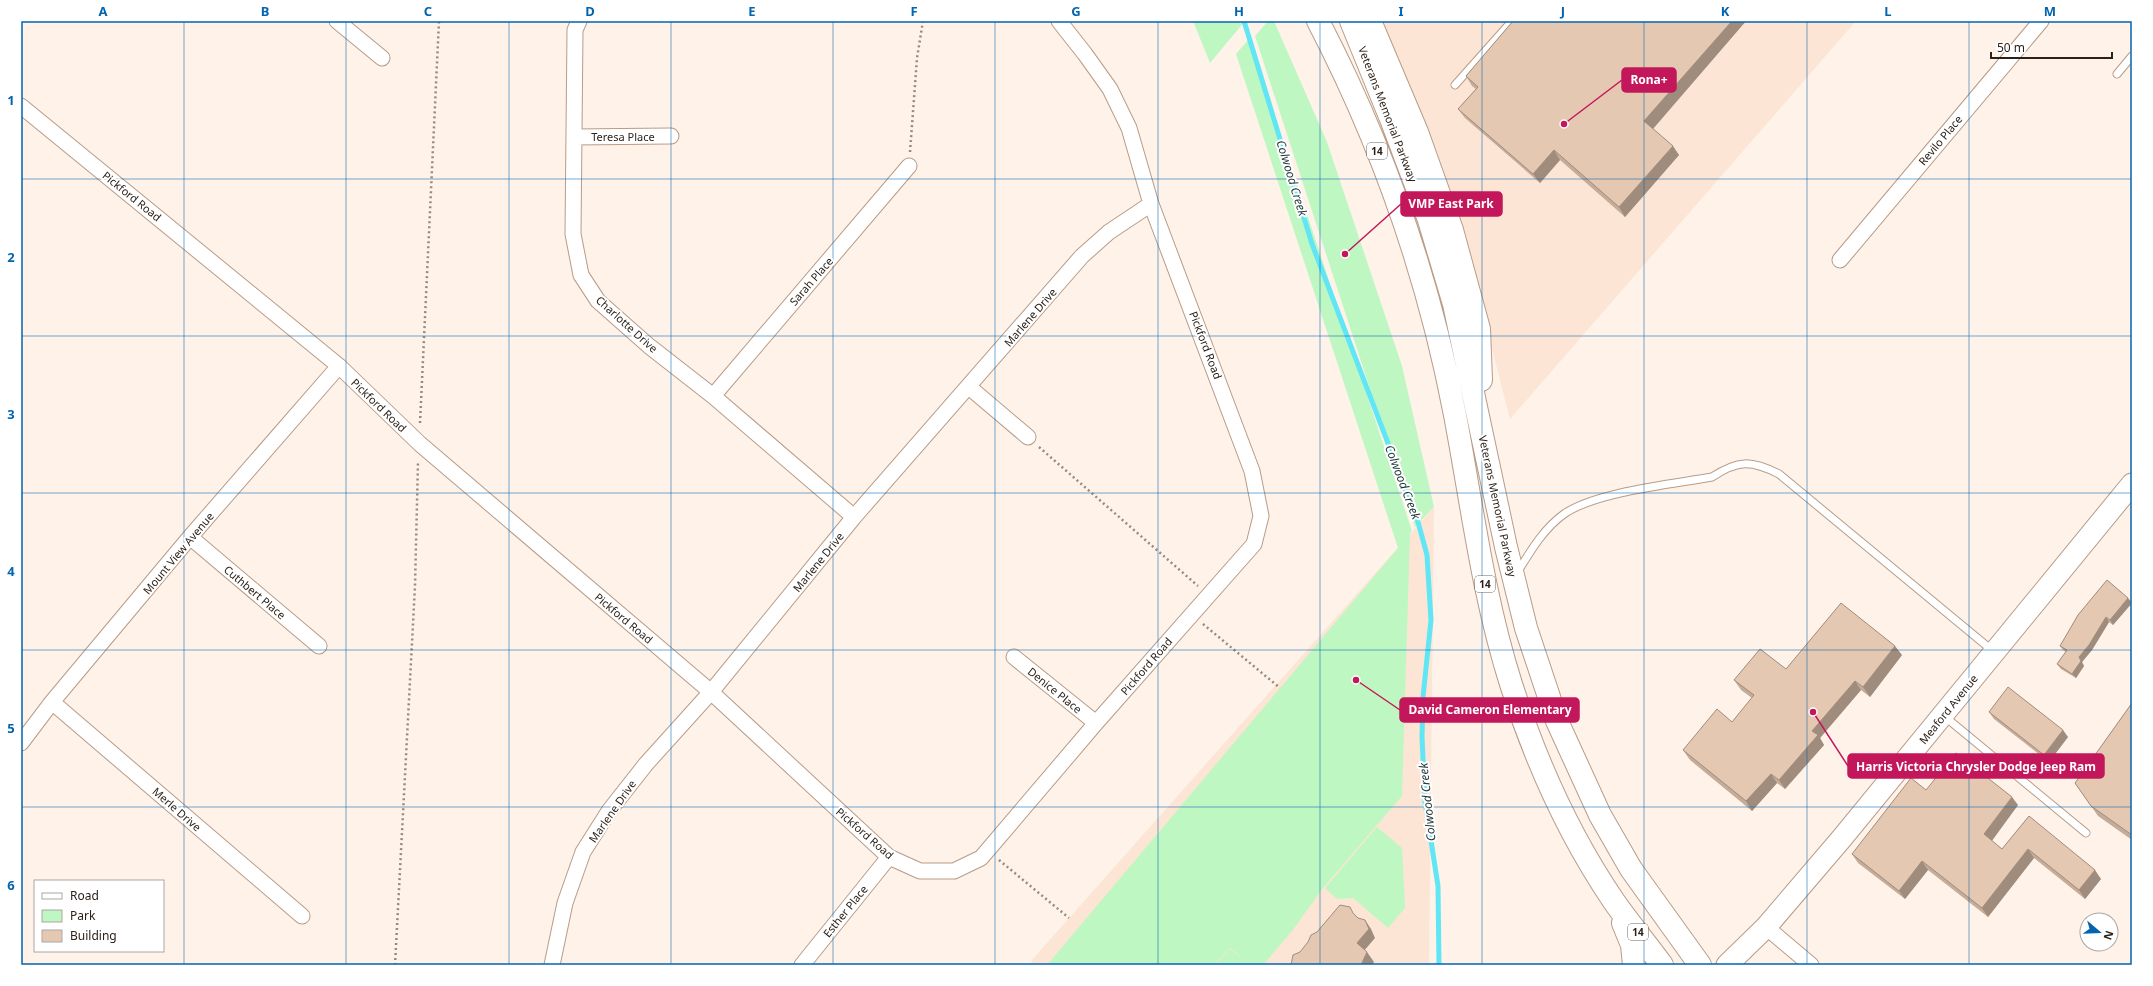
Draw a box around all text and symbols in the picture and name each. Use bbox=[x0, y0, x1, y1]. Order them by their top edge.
text: A bbox=[99, 2, 108, 20]
text: B bbox=[261, 2, 269, 20]
text: C bbox=[424, 2, 432, 20]
text: D bbox=[585, 2, 595, 20]
text: E bbox=[748, 2, 756, 20]
text: F bbox=[910, 2, 918, 20]
text: G bbox=[1071, 2, 1081, 20]
text: H bbox=[1234, 2, 1244, 20]
text: I bbox=[1398, 2, 1404, 20]
text: J bbox=[1560, 2, 1565, 20]
text: K bbox=[1721, 2, 1730, 20]
text: L bbox=[1884, 2, 1892, 20]
text: M bbox=[2044, 2, 2056, 20]
scale bar bbox=[1991, 34, 2112, 60]
text: 50 m bbox=[1997, 39, 2025, 56]
street label: Veterans Memorial Parkway bbox=[1355, 44, 1421, 184]
callout: Rona+ bbox=[1622, 68, 1676, 92]
text: Rona+ bbox=[1630, 71, 1668, 88]
text: 1 bbox=[7, 91, 15, 109]
street label: Revilo Place bbox=[1915, 112, 1965, 168]
street label: Teresa Place bbox=[591, 129, 655, 144]
water label: Colwood Creek bbox=[1272, 138, 1312, 219]
road number: 14 bbox=[1367, 143, 1387, 159]
street label: Pickford Road bbox=[100, 168, 164, 224]
callout: VMP East Park bbox=[1401, 192, 1502, 216]
text: VMP East Park bbox=[1408, 195, 1494, 212]
text: 2 bbox=[7, 248, 15, 266]
street label: Sarah Place bbox=[786, 254, 836, 308]
street label: Marlene Drive bbox=[1000, 285, 1060, 349]
street label: Charlotte Drive bbox=[593, 292, 661, 356]
street label: Pickford Road bbox=[1186, 309, 1226, 381]
street label: Pickford Road bbox=[348, 375, 410, 435]
text: 3 bbox=[7, 405, 15, 423]
street label: Veterans Memorial Parkway bbox=[1476, 434, 1520, 578]
water label: Colwood Creek bbox=[1381, 442, 1425, 523]
street label: Mount View Avenue bbox=[139, 509, 217, 597]
street label: Marlene Drive bbox=[789, 529, 847, 595]
text: 4 bbox=[7, 562, 15, 580]
street label: Cuthbert Place bbox=[221, 562, 289, 622]
road number: 14 bbox=[1475, 576, 1495, 592]
street label: Pickford Road bbox=[592, 589, 656, 647]
street label: Pickford Road bbox=[1117, 634, 1175, 698]
street label: Denice Place bbox=[1025, 664, 1085, 716]
street label: Meaford Avenue bbox=[1915, 671, 1981, 747]
callout: David Cameron Elementary bbox=[1400, 698, 1579, 722]
text: David Cameron Elementary bbox=[1408, 701, 1572, 718]
text: 5 bbox=[7, 719, 15, 737]
callout: Harris Victoria Chrysler Dodge Jeep Ram bbox=[1848, 754, 2104, 778]
text: Harris Victoria Chrysler Dodge Jeep Ram bbox=[1856, 758, 2096, 775]
water label: Colwood Creek bbox=[1414, 761, 1440, 842]
street label: Marlene Drive bbox=[585, 777, 639, 845]
street label: Merle Drive bbox=[149, 784, 205, 834]
street label: Pickford Road bbox=[833, 804, 897, 862]
text: 6 bbox=[7, 876, 15, 894]
legend bbox=[34, 880, 164, 952]
street label: Esther Place bbox=[819, 882, 871, 940]
text: Road bbox=[70, 887, 99, 904]
text: Park bbox=[70, 907, 96, 924]
north arrow bbox=[2079, 912, 2119, 952]
road number: 14 bbox=[1628, 924, 1648, 940]
text: Building bbox=[70, 927, 117, 944]
text: N bbox=[2100, 929, 2117, 942]

